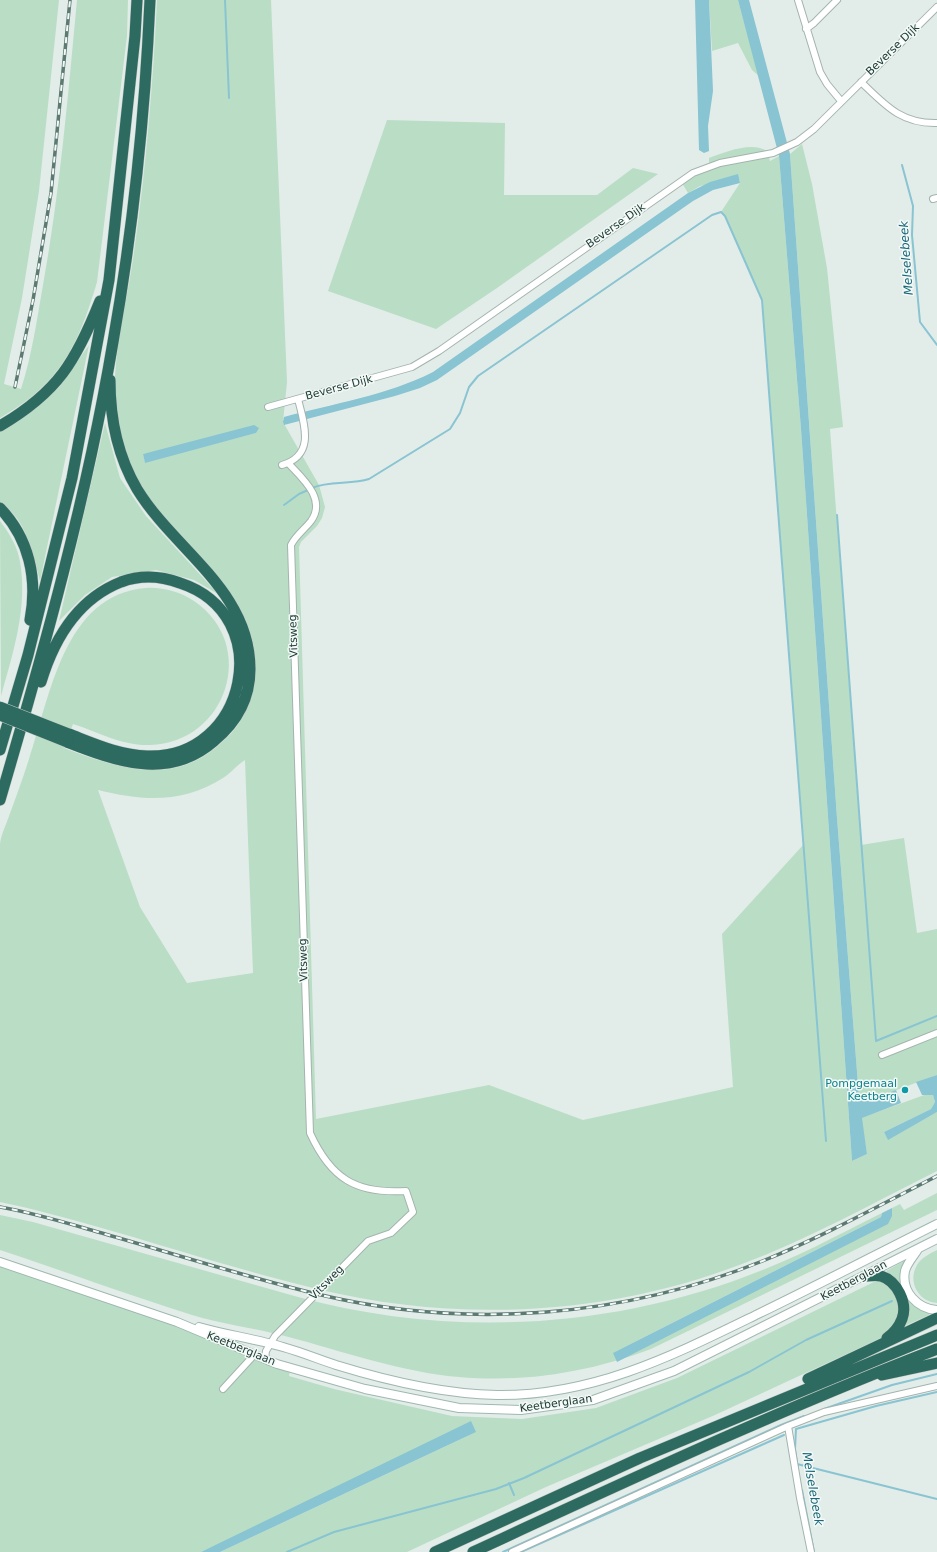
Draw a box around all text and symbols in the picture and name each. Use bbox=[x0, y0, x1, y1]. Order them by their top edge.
street label: Beverse Dijk bbox=[864, 21, 922, 79]
street label: Beverse Dijk bbox=[584, 201, 648, 251]
water label: Melselebeek bbox=[897, 220, 917, 296]
street label: Beverse Dijk bbox=[304, 373, 374, 403]
street label: Vitsweg bbox=[287, 614, 301, 658]
street label: Vitsweg bbox=[297, 938, 311, 982]
place label: Pompgemaal Keetberg bbox=[825, 1077, 897, 1103]
marker: Pompgemaal Keetberg bbox=[900, 1085, 910, 1095]
street label: Keetberglaan bbox=[819, 1258, 889, 1304]
street label: Vitsweg bbox=[307, 1263, 347, 1303]
street label: Keetberglaan bbox=[205, 1329, 277, 1369]
street label: Keetberglaan bbox=[519, 1392, 593, 1416]
water label: Melselebeek bbox=[798, 1451, 826, 1527]

